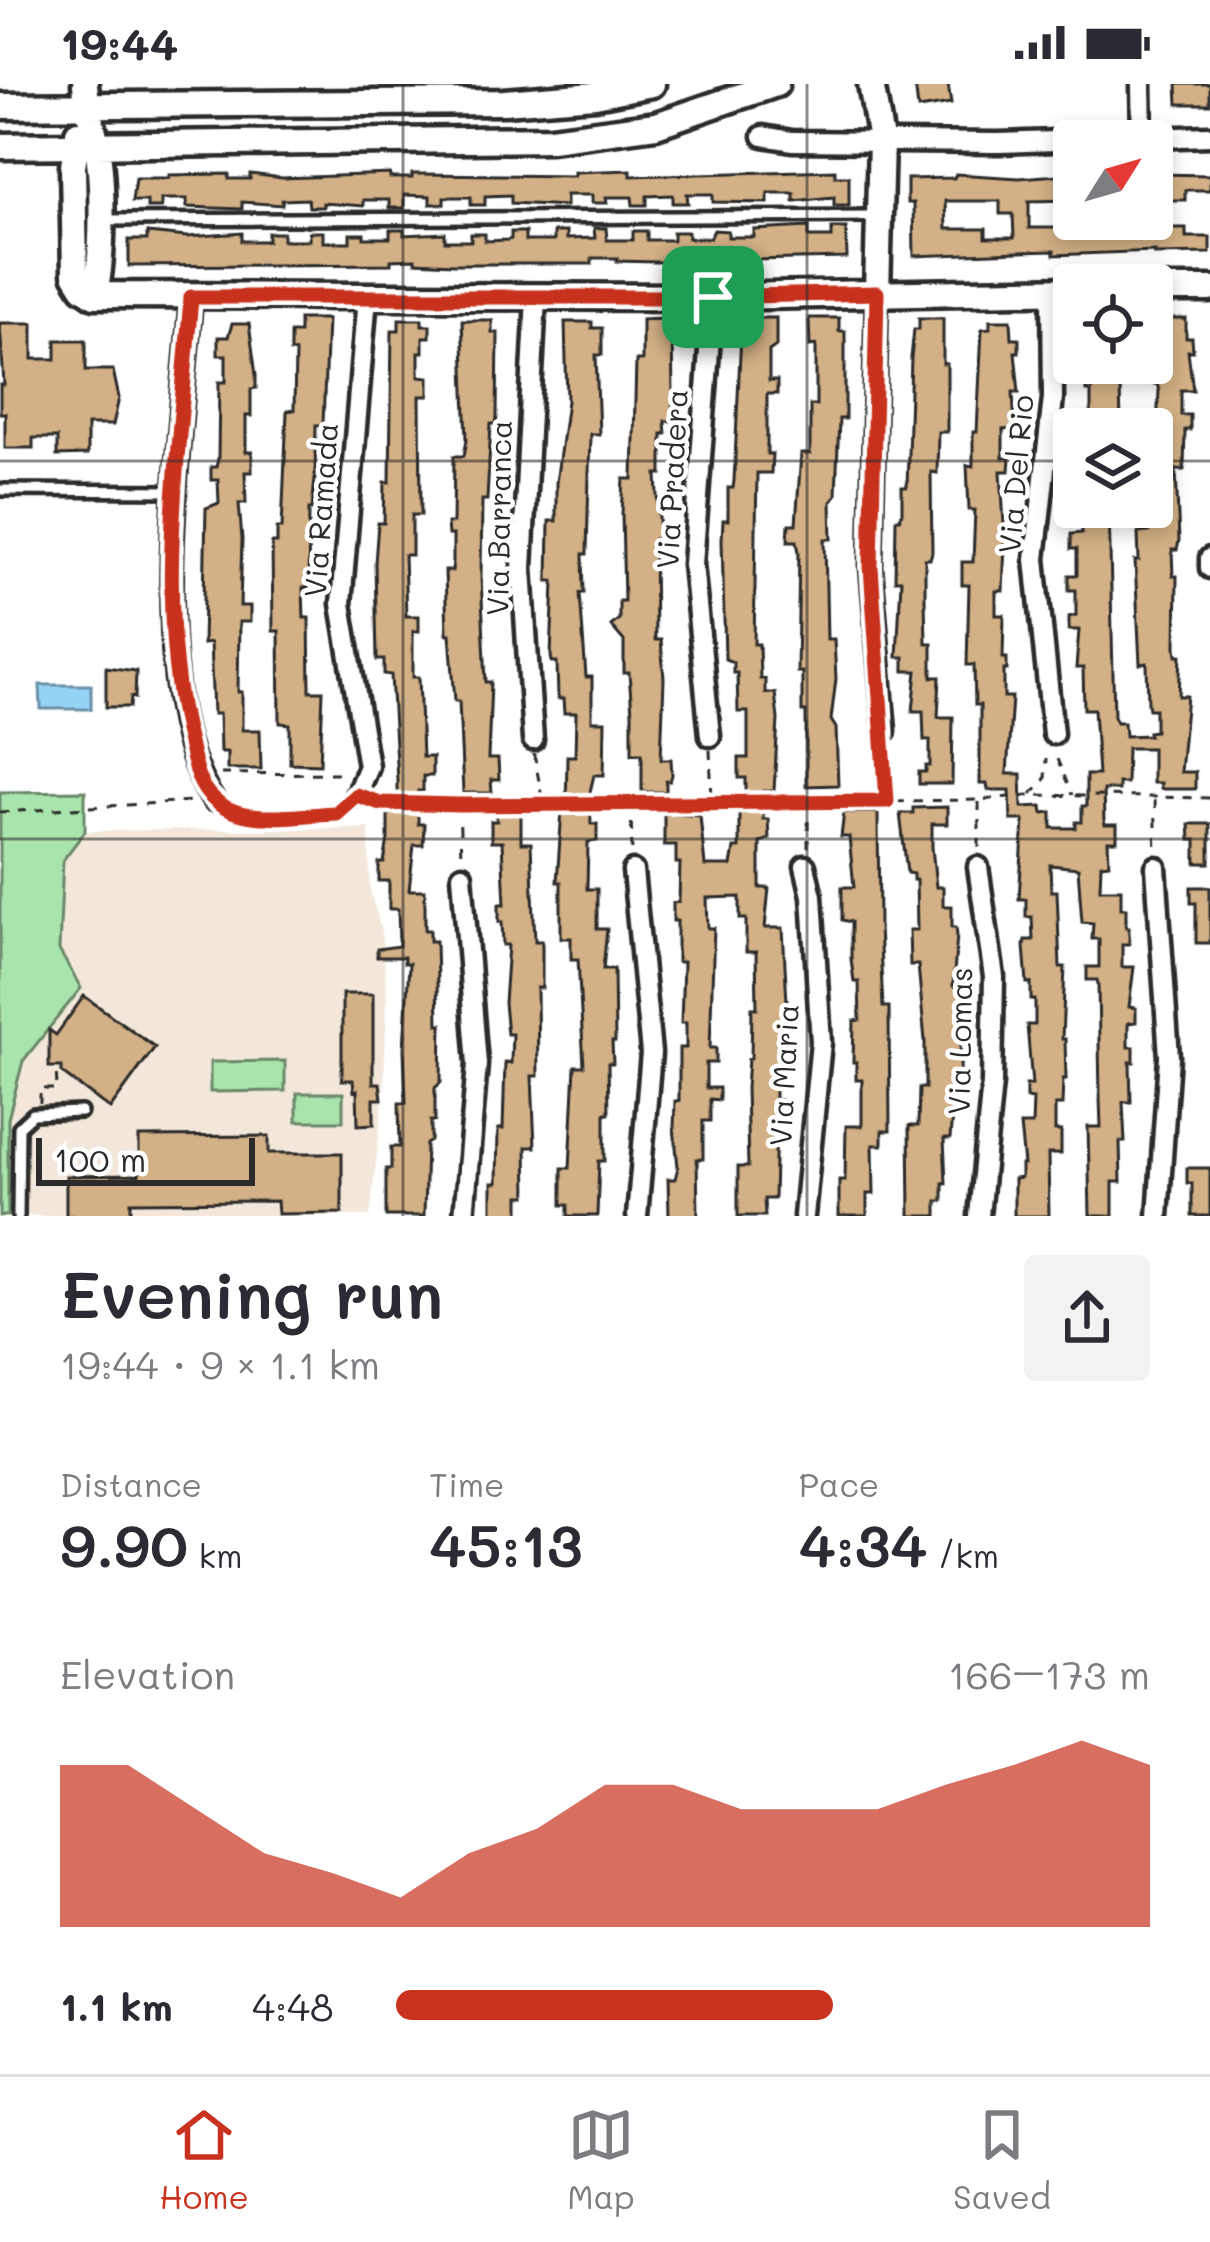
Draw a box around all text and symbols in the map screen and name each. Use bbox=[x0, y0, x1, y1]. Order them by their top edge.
text: 19:44 bbox=[60, 13, 178, 71]
north arrow bbox=[1053, 120, 1173, 240]
map controls bbox=[1053, 120, 1173, 528]
pin bbox=[662, 246, 764, 348]
icon: arrive bbox=[680, 264, 746, 330]
button: locate bbox=[1053, 264, 1173, 384]
street label: Via Pradera bbox=[646, 388, 696, 570]
street label: Via Del Rio bbox=[988, 393, 1042, 555]
button: layers bbox=[1053, 408, 1173, 528]
street label: Via Barranca bbox=[476, 420, 520, 616]
street label: Via Ramada bbox=[294, 421, 346, 599]
street label: Via Lomas bbox=[938, 967, 980, 1115]
street label: Via Maria bbox=[759, 1003, 807, 1147]
scale bar bbox=[36, 1132, 255, 1185]
text: 100 m bbox=[54, 1137, 146, 1180]
text: Evening run bbox=[60, 1250, 443, 1336]
button: share bbox=[1024, 1255, 1150, 1381]
text: 19:44 · 9 × 1.1 km bbox=[60, 1338, 380, 1389]
text: Distance bbox=[60, 1462, 202, 1505]
text: Time bbox=[429, 1462, 505, 1505]
text: Pace bbox=[799, 1462, 879, 1505]
text: 9.90 bbox=[60, 1505, 188, 1583]
text: 45:13 bbox=[429, 1505, 583, 1583]
text: 4:34 bbox=[799, 1505, 927, 1583]
text: km bbox=[188, 1533, 242, 1576]
text: /km bbox=[927, 1533, 999, 1576]
text: Elevation bbox=[60, 1648, 235, 1699]
text: 166–173 m bbox=[948, 1648, 1150, 1699]
text: 1.1 km bbox=[60, 1980, 173, 2031]
text: 4:48 bbox=[252, 1980, 333, 2031]
tab: Home bbox=[159, 2102, 249, 2217]
tab: Map bbox=[567, 2102, 635, 2217]
tab: Saved bbox=[953, 2102, 1051, 2217]

